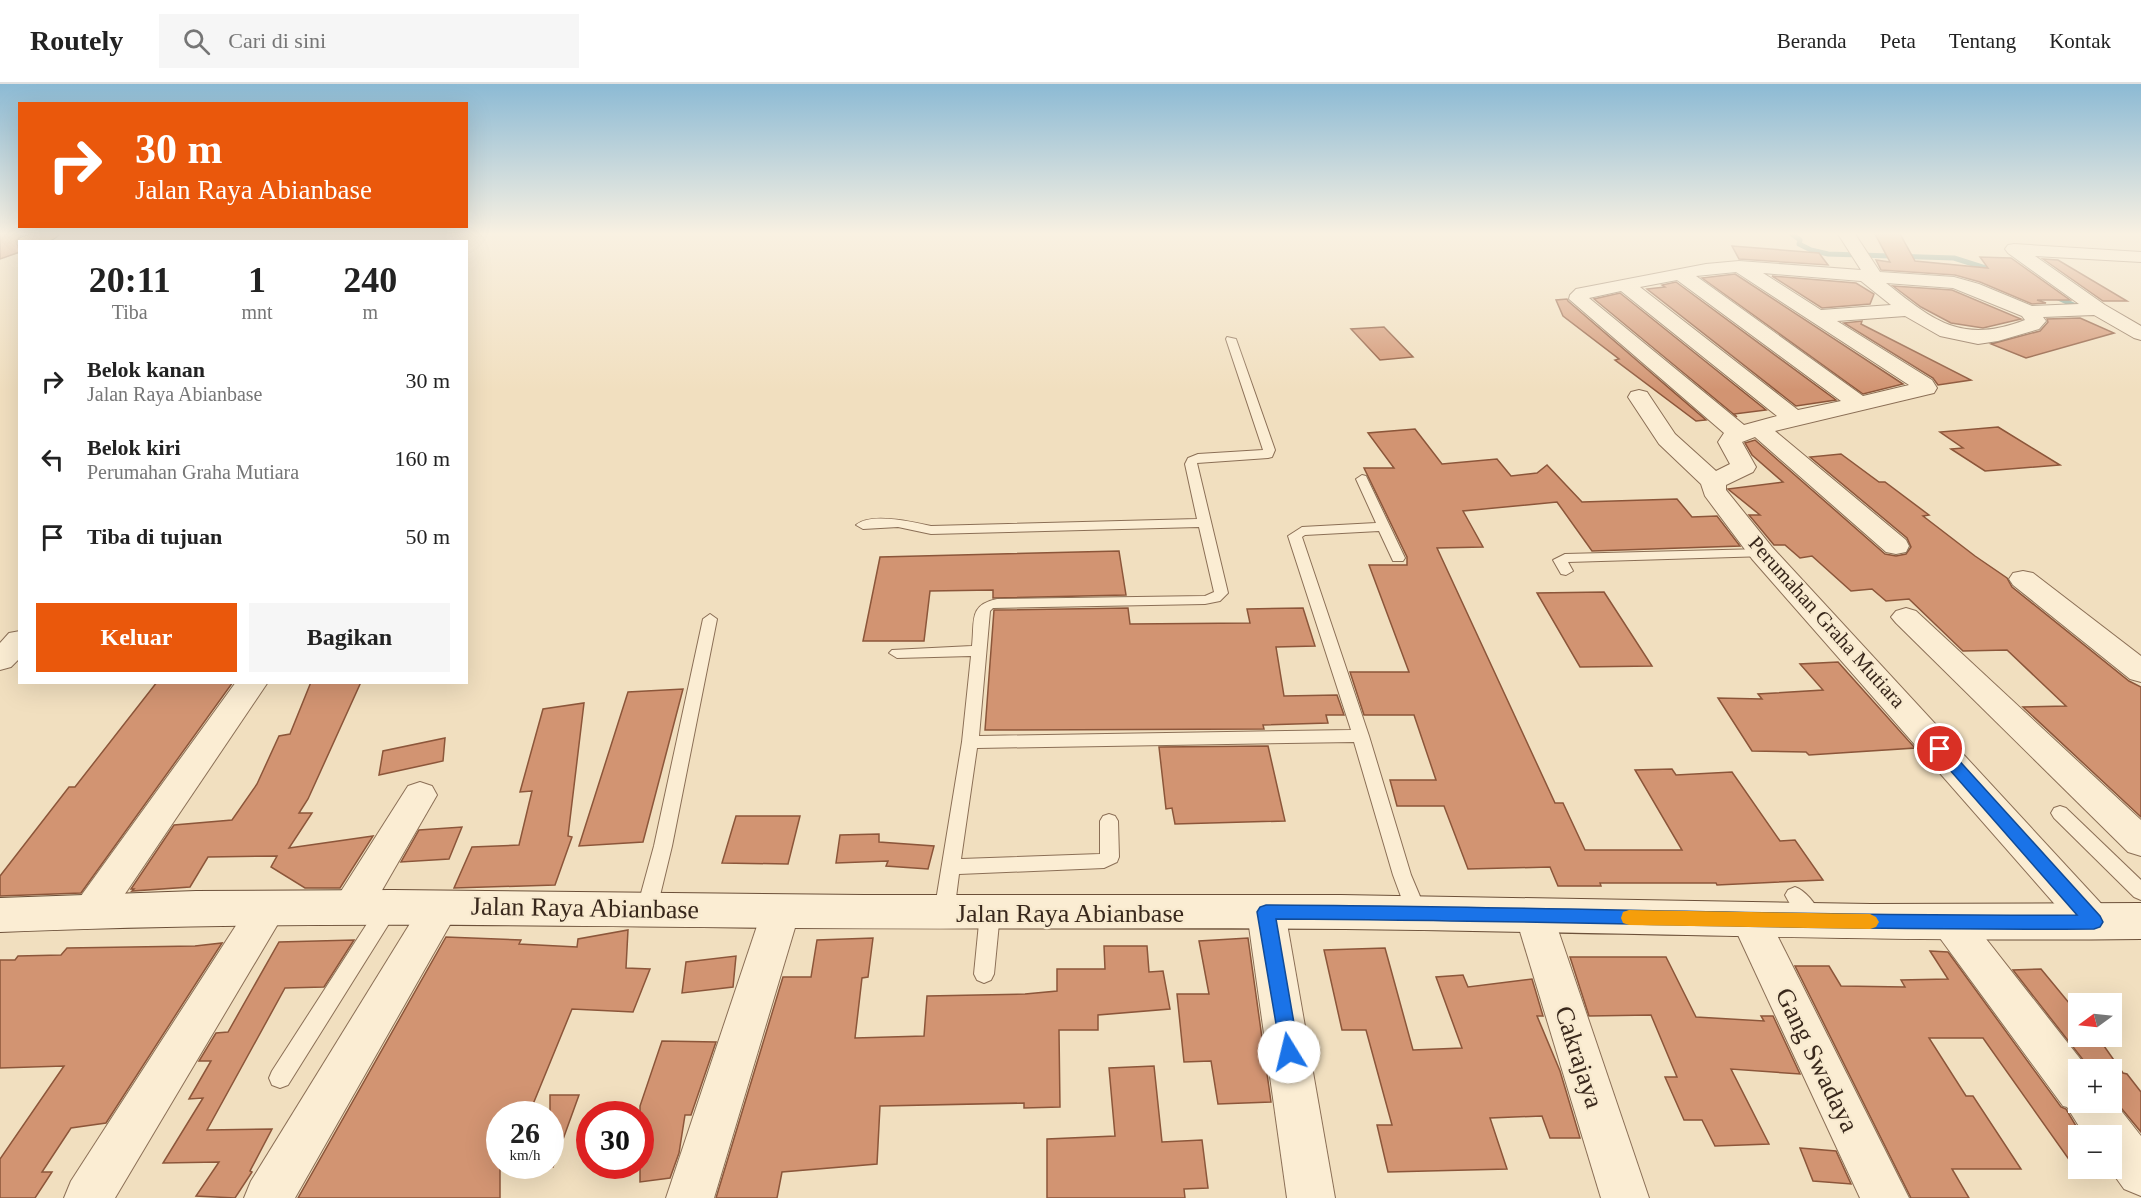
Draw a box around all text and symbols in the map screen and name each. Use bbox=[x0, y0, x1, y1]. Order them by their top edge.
search box bbox=[159, 14, 579, 68]
text: Routely bbox=[30, 25, 123, 56]
icon: search bbox=[180, 25, 213, 58]
text: Cari di sini bbox=[228, 28, 326, 53]
text: Beranda bbox=[1777, 29, 1847, 53]
text: Peta bbox=[1880, 29, 1916, 53]
text: Tentang bbox=[1949, 29, 2016, 53]
text: Kontak bbox=[2049, 29, 2111, 53]
icon: right bbox=[36, 126, 114, 204]
text: 30 m bbox=[135, 126, 223, 172]
text: Jalan Raya Abianbase bbox=[135, 175, 372, 205]
text: 20:11 bbox=[89, 260, 171, 300]
text: 1 bbox=[248, 260, 266, 300]
text: 240 bbox=[343, 260, 397, 300]
text: Tiba bbox=[112, 301, 148, 323]
text: mnt bbox=[241, 301, 273, 323]
text: m bbox=[362, 301, 378, 323]
text: Belok kanan bbox=[87, 357, 205, 382]
icon: right bbox=[36, 365, 69, 398]
text: 30 m bbox=[405, 368, 450, 393]
text: Jalan Raya Abianbase bbox=[87, 383, 263, 405]
text: Belok kiri bbox=[87, 435, 181, 460]
icon: left bbox=[36, 443, 69, 476]
text: 160 m bbox=[394, 446, 450, 471]
text: Perumahan Graha Mutiara bbox=[87, 461, 299, 483]
icon: arrive bbox=[36, 521, 69, 554]
text: Tiba di tujuan bbox=[87, 524, 222, 549]
text: 50 m bbox=[405, 524, 450, 549]
street label: Perumahan Graha Mutiara bbox=[1744, 531, 1911, 713]
button: Keluar bbox=[36, 603, 237, 672]
button: Bagikan bbox=[249, 603, 450, 672]
pin bbox=[1914, 723, 1965, 774]
icon: arrive bbox=[1923, 732, 1956, 765]
street label: Jalan Raya Abianbase bbox=[471, 892, 699, 924]
street label: Jalan Raya Abianbase bbox=[956, 899, 1184, 928]
street label: Gang Swadaya bbox=[1770, 983, 1865, 1137]
north arrow bbox=[2068, 993, 2122, 1047]
map controls bbox=[2068, 993, 2122, 1179]
street label: Cakrajaya bbox=[1549, 1002, 1609, 1112]
position arrow bbox=[1257, 1020, 1321, 1084]
button: + bbox=[2068, 1059, 2122, 1113]
speed limit sign: 30 bbox=[576, 1101, 654, 1179]
text: 26 bbox=[510, 1116, 540, 1149]
button: − bbox=[2068, 1125, 2122, 1179]
text: km/h bbox=[510, 1147, 540, 1163]

